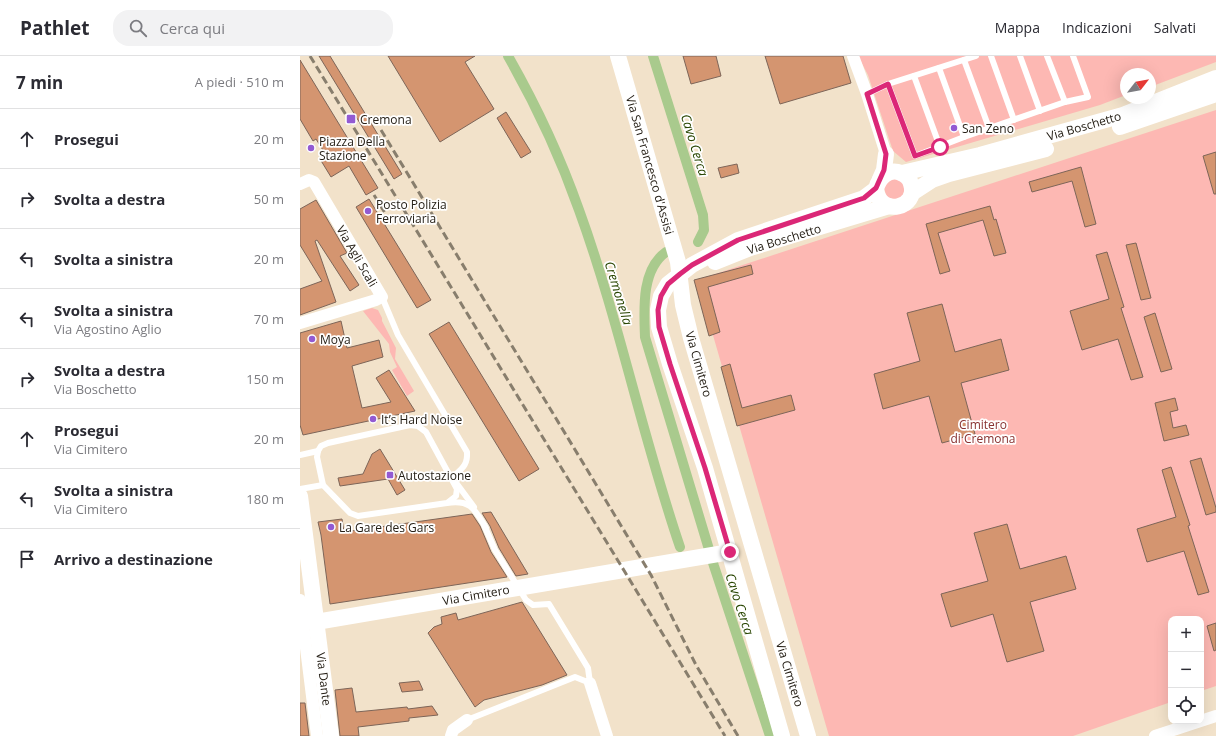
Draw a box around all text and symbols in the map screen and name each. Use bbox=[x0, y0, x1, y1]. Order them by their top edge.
search box bbox=[113, 10, 393, 46]
text: Pathlet bbox=[20, 15, 89, 41]
icon: search bbox=[127, 17, 149, 39]
text: Cerca qui bbox=[159, 18, 225, 38]
text: Mappa bbox=[995, 18, 1040, 37]
text: Indicazioni bbox=[1062, 18, 1132, 37]
text: Salvati bbox=[1154, 18, 1196, 37]
north arrow bbox=[1120, 68, 1156, 104]
text: 7 min bbox=[16, 71, 63, 94]
text: A piedi · 510 m bbox=[195, 73, 284, 91]
street label: Via San Francesco d'Assisi bbox=[622, 93, 678, 237]
street label: Via Boschetto bbox=[1045, 107, 1123, 145]
place label: Cremona bbox=[360, 111, 412, 128]
water label: Cavo Cerca bbox=[677, 112, 713, 179]
marker: Cremona bbox=[345, 113, 357, 125]
place label: San Zeno bbox=[962, 120, 1014, 137]
marker: San Zeno bbox=[949, 123, 959, 133]
icon: ahead bbox=[16, 128, 38, 150]
text: Prosegui bbox=[54, 129, 119, 149]
text: 20 m bbox=[254, 130, 284, 148]
place label: Piazza Della Stazione bbox=[319, 133, 385, 164]
route start bbox=[931, 138, 949, 156]
marker: Piazza Della Stazione bbox=[306, 143, 316, 153]
icon: right bbox=[16, 188, 38, 210]
text: Svolta a destra bbox=[54, 189, 165, 209]
text: 50 m bbox=[254, 190, 284, 208]
place label: Posto Polizia Ferroviaria bbox=[376, 196, 447, 227]
marker: Posto Polizia Ferroviaria bbox=[363, 206, 373, 216]
street label: Via Boschetto bbox=[745, 220, 823, 258]
street label: Via Agli Scali bbox=[333, 222, 381, 290]
icon: left bbox=[16, 248, 38, 270]
text: Svolta a sinistra bbox=[54, 249, 173, 269]
text: 20 m bbox=[254, 250, 284, 268]
water label: Cremonella bbox=[601, 259, 637, 328]
text: Svolta a sinistra bbox=[54, 300, 173, 320]
icon: left bbox=[16, 308, 38, 330]
text: 70 m bbox=[254, 310, 284, 328]
text: Via Agostino Aglio bbox=[54, 320, 162, 338]
street label: Via Cimitero bbox=[681, 329, 717, 399]
place label: Moya bbox=[320, 331, 351, 348]
marker: Moya bbox=[307, 334, 317, 344]
text: Svolta a destra bbox=[54, 360, 165, 380]
icon: right bbox=[16, 368, 38, 390]
text: 150 m bbox=[246, 370, 284, 388]
text: Via Boschetto bbox=[54, 380, 137, 398]
place label: It’s Hard Noise bbox=[381, 411, 462, 428]
marker: It’s Hard Noise bbox=[368, 414, 378, 424]
park label: Cimitero di Cremona bbox=[950, 416, 1016, 447]
text: Prosegui bbox=[54, 420, 119, 440]
icon: ahead bbox=[16, 428, 38, 450]
text: 20 m bbox=[254, 430, 284, 448]
text: Via Cimitero bbox=[54, 440, 128, 458]
place label: Autostazione bbox=[398, 467, 471, 484]
marker: Autostazione bbox=[385, 470, 395, 480]
text: Svolta a sinistra bbox=[54, 480, 173, 500]
icon: left bbox=[16, 488, 38, 510]
text: 180 m bbox=[246, 490, 284, 508]
text: Via Cimitero bbox=[54, 500, 128, 518]
place label: La Gare des Gars bbox=[339, 519, 434, 536]
marker: La Gare des Gars bbox=[326, 522, 336, 532]
route end bbox=[721, 543, 739, 561]
icon: arrive bbox=[16, 548, 38, 570]
text: Arrivo a destinazione bbox=[54, 549, 213, 569]
water label: Cavo Cerca bbox=[722, 571, 759, 638]
street label: Via Cimitero bbox=[441, 581, 511, 609]
map controls bbox=[1168, 616, 1204, 724]
button: + bbox=[1168, 616, 1204, 652]
street label: Via Cimitero bbox=[772, 639, 808, 709]
street label: Via Dante bbox=[312, 651, 336, 707]
button: − bbox=[1168, 652, 1204, 688]
button: locate bbox=[1168, 688, 1204, 724]

